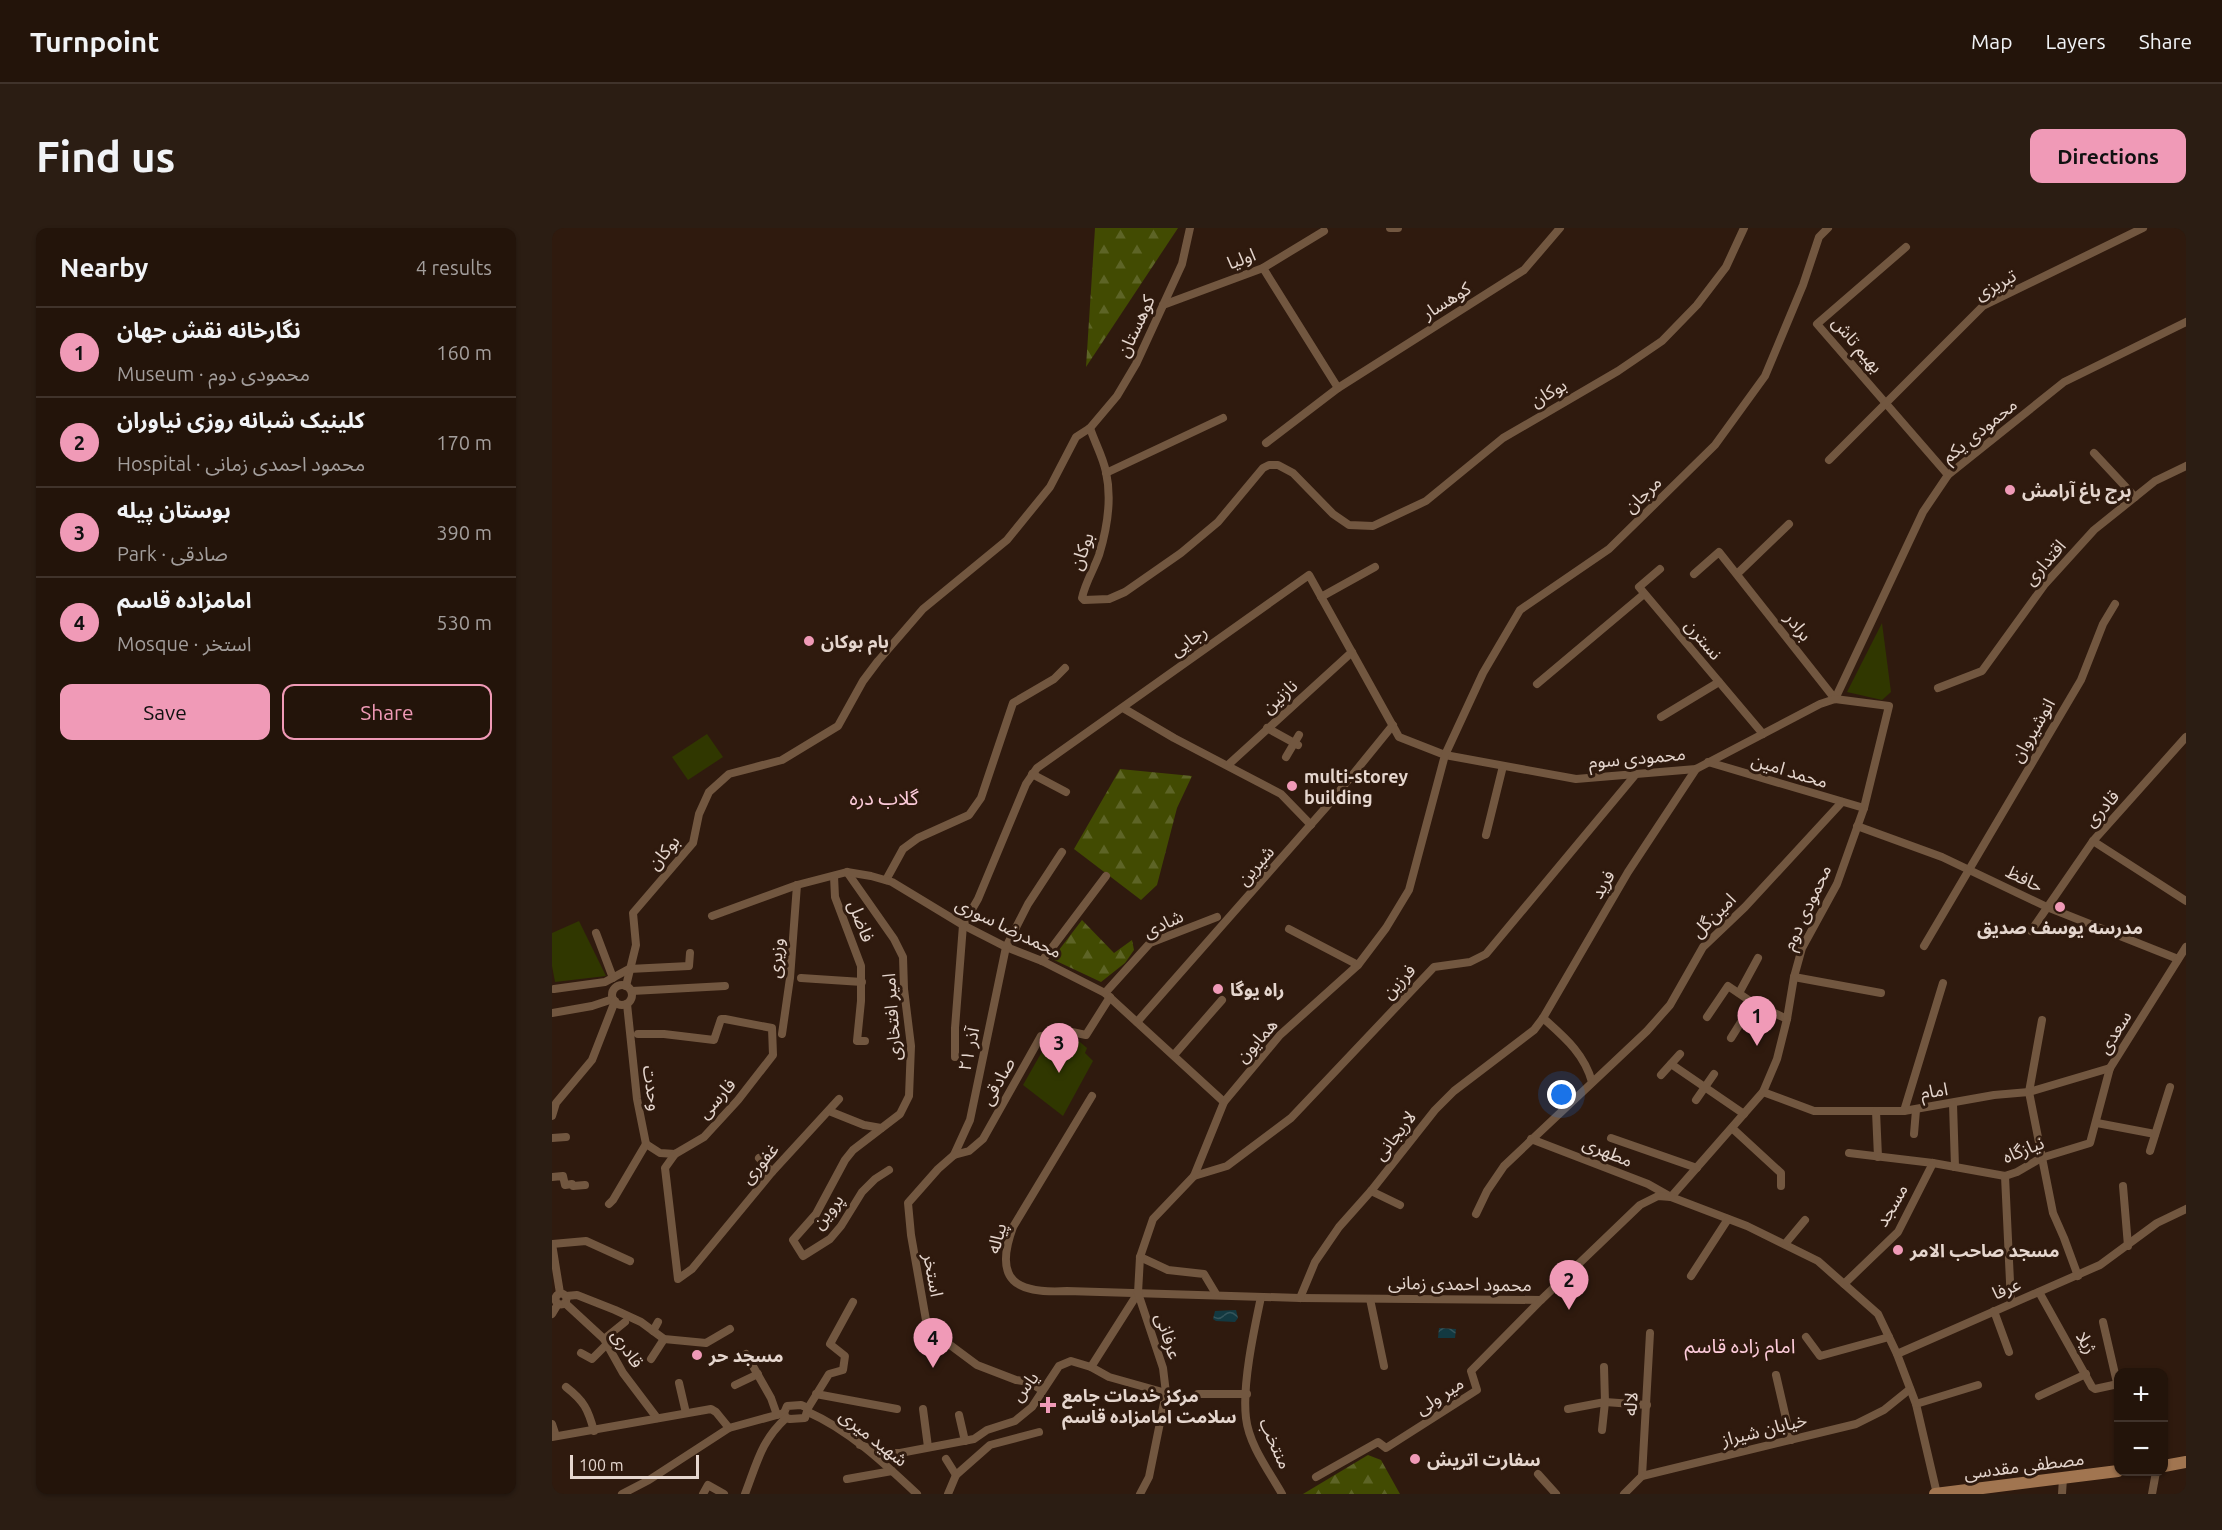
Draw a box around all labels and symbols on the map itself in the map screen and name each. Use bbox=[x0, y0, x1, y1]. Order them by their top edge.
street label: اولیا bbox=[1224, 243, 1258, 273]
street label: تبریزی bbox=[1971, 265, 2020, 305]
street label: کوهسار bbox=[1417, 277, 1475, 325]
street label: کوهستان bbox=[1112, 291, 1160, 361]
street label: بهیم تاش bbox=[1826, 312, 1887, 379]
street label: بوکان bbox=[1526, 374, 1571, 412]
street label: محمودی یکم bbox=[1937, 394, 2023, 469]
street label: مرجان bbox=[1619, 472, 1666, 518]
place label: برج باغ آرامش bbox=[2022, 480, 2131, 504]
marker: برج باغ آرامش bbox=[2003, 483, 2017, 497]
street label: بوکان bbox=[1065, 530, 1099, 573]
street label: اقتداری bbox=[2019, 535, 2071, 590]
street label: برادر bbox=[1779, 607, 1816, 646]
street label: نسترن bbox=[1680, 615, 1727, 664]
street label: رجایی bbox=[1166, 620, 1211, 661]
place label: بام بوکان bbox=[821, 631, 889, 655]
marker: بام بوکان bbox=[802, 634, 816, 648]
street label: نازنین bbox=[1257, 675, 1302, 719]
street label: انوشیروان bbox=[2006, 695, 2060, 766]
street label: محمودی سوم bbox=[1588, 743, 1687, 776]
street label: محمد امین bbox=[1749, 749, 1831, 793]
place label: multi-storey building bbox=[1304, 766, 1409, 807]
marker: multi-storey building bbox=[1285, 779, 1299, 793]
district label: گلاب دره bbox=[850, 786, 919, 810]
street label: قادری bbox=[2079, 786, 2124, 832]
street label: بوکان bbox=[643, 831, 685, 874]
street label: شیرین bbox=[1232, 841, 1279, 890]
street label: حافظ bbox=[2003, 860, 2047, 896]
street label: محمودی دوم bbox=[1778, 861, 1839, 955]
street label: فرید bbox=[1586, 866, 1620, 903]
street label: امین‌گل bbox=[1687, 889, 1741, 943]
street label: محمدرضا سوری bbox=[952, 893, 1065, 963]
street label: فاضل bbox=[843, 897, 879, 945]
marker: مدرسه یوسف صدیق bbox=[2053, 900, 2067, 914]
street label: شادی bbox=[1140, 905, 1187, 943]
place label: مدرسه یوسف صدیق bbox=[1977, 917, 2143, 939]
street label: وزیری bbox=[763, 937, 789, 979]
street label: فرزین bbox=[1377, 960, 1420, 1004]
street label: امیر افتخاری bbox=[878, 972, 906, 1061]
place label: راه یوگا bbox=[1230, 979, 1284, 1001]
marker: راه یوگا bbox=[1211, 982, 1225, 996]
pin: 1 bbox=[1738, 996, 1776, 1046]
street label: سعدی bbox=[2093, 1007, 2137, 1058]
street label: همایون bbox=[1231, 1014, 1282, 1067]
pin: 3 bbox=[1040, 1024, 1078, 1073]
street label: ۲۱ آذر bbox=[954, 1025, 984, 1073]
street label: صادقی bbox=[976, 1054, 1020, 1109]
street label: وحدت bbox=[639, 1064, 666, 1112]
street label: فارسی bbox=[693, 1074, 741, 1123]
street label: امام bbox=[1919, 1078, 1950, 1107]
your location bbox=[1547, 1080, 1576, 1109]
street label: لاریجانی bbox=[1369, 1106, 1421, 1165]
street label: مطهری bbox=[1579, 1132, 1636, 1172]
street label: نیازگاه bbox=[1999, 1132, 2047, 1168]
street label: غفوری bbox=[736, 1139, 783, 1189]
street label: مسجد bbox=[1871, 1180, 1911, 1230]
street label: پروین bbox=[807, 1189, 849, 1234]
street label: پیاله bbox=[982, 1221, 1012, 1256]
place label: مسجد صاحب الامر bbox=[1909, 1240, 2059, 1262]
marker: مسجد صاحب الامر bbox=[1891, 1243, 1905, 1257]
street label: استخر bbox=[918, 1251, 948, 1299]
pin: 2 bbox=[1550, 1260, 1588, 1310]
street label: محمود احمدی زمانی bbox=[1388, 1272, 1532, 1296]
street label: عرفا bbox=[1989, 1273, 2024, 1305]
street label: عرفانی bbox=[1150, 1311, 1186, 1362]
pin: 4 bbox=[914, 1318, 952, 1368]
street label: قادری bbox=[606, 1325, 648, 1372]
street label: ژیلا bbox=[2071, 1327, 2101, 1358]
district label: امام زاده قاسم bbox=[1685, 1334, 1795, 1361]
place label: مسجد حر bbox=[708, 1345, 784, 1367]
marker: مسجد حر bbox=[690, 1348, 704, 1362]
street label: یاس bbox=[1006, 1367, 1043, 1406]
street label: میر ولی bbox=[1411, 1372, 1468, 1420]
place label: مرکز خدمات جامع سلامت امامزاده قاسم bbox=[1062, 1385, 1237, 1430]
street label: لاله bbox=[1619, 1392, 1641, 1416]
marker: مرکز خدمات جامع سلامت امامزاده قاسم bbox=[1039, 1396, 1057, 1414]
street label: شهید میری bbox=[835, 1404, 912, 1471]
street label: خیابان شیراز bbox=[1718, 1409, 1809, 1451]
street label: منتخب bbox=[1256, 1415, 1296, 1472]
street label: مصطفی مقدسی bbox=[1963, 1448, 2085, 1484]
place label: سفارت اتریش bbox=[1427, 1449, 1541, 1471]
scale bar bbox=[570, 1452, 699, 1480]
marker: سفارت اتریش bbox=[1408, 1452, 1422, 1466]

